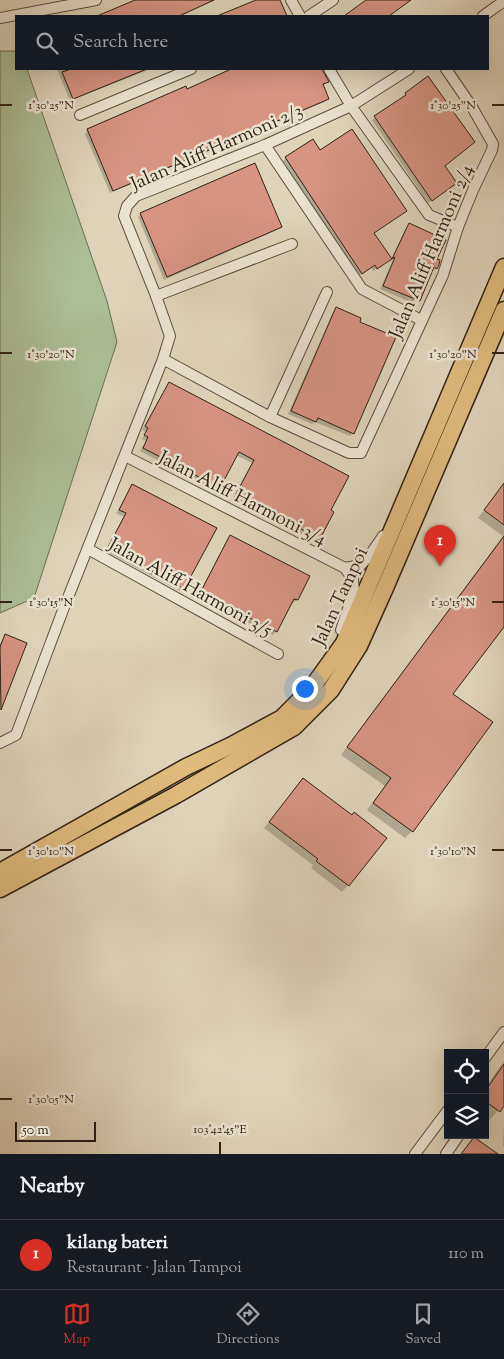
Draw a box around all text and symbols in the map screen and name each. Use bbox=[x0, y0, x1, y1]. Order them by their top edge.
search box bbox=[15, 15, 489, 70]
icon: search bbox=[33, 29, 61, 57]
text: Search here bbox=[73, 29, 168, 56]
text: 1°30'25"N bbox=[28, 97, 74, 115]
text: 1°30'25"N bbox=[430, 97, 476, 115]
street label: Jalan Aliff Harmoni 2/3 bbox=[126, 98, 307, 199]
street label: Jalan Aliff Harmoni 2/4 bbox=[383, 160, 481, 344]
text: 1°30'20"N bbox=[27, 346, 75, 364]
text: 1°30'20"N bbox=[429, 346, 477, 364]
street label: Jalan Aliff Harmoni 3/4 bbox=[152, 445, 331, 554]
pin: 1 bbox=[424, 525, 456, 566]
street label: Jalan Aliff Harmoni 3/5 bbox=[102, 531, 277, 645]
street label: Jalan Tampoi bbox=[306, 543, 376, 652]
text: 1°30'15"N bbox=[29, 594, 73, 612]
text: 1°30'15"N bbox=[431, 594, 475, 612]
your location bbox=[292, 676, 318, 702]
text: 1°30'10"N bbox=[28, 843, 74, 861]
text: 1°30'10"N bbox=[430, 843, 476, 861]
map controls bbox=[444, 1049, 489, 1139]
button: locate bbox=[444, 1049, 489, 1094]
text: 1°30'05"N bbox=[28, 1091, 74, 1109]
button: layers bbox=[444, 1094, 489, 1139]
scale bar bbox=[15, 1119, 96, 1142]
text: 50 m bbox=[22, 1121, 49, 1141]
text: 103°42'45"E bbox=[193, 1121, 247, 1139]
text: Nearby bbox=[20, 1172, 85, 1202]
text: kilang bateri bbox=[67, 1230, 168, 1257]
text: 1 bbox=[33, 1243, 39, 1266]
text: 110 m bbox=[448, 1243, 484, 1266]
text: Restaurant · Jalan Tampoi bbox=[67, 1257, 242, 1280]
tab: Map bbox=[63, 1300, 91, 1350]
tab: Directions bbox=[216, 1300, 280, 1350]
tab: Saved bbox=[405, 1300, 441, 1350]

